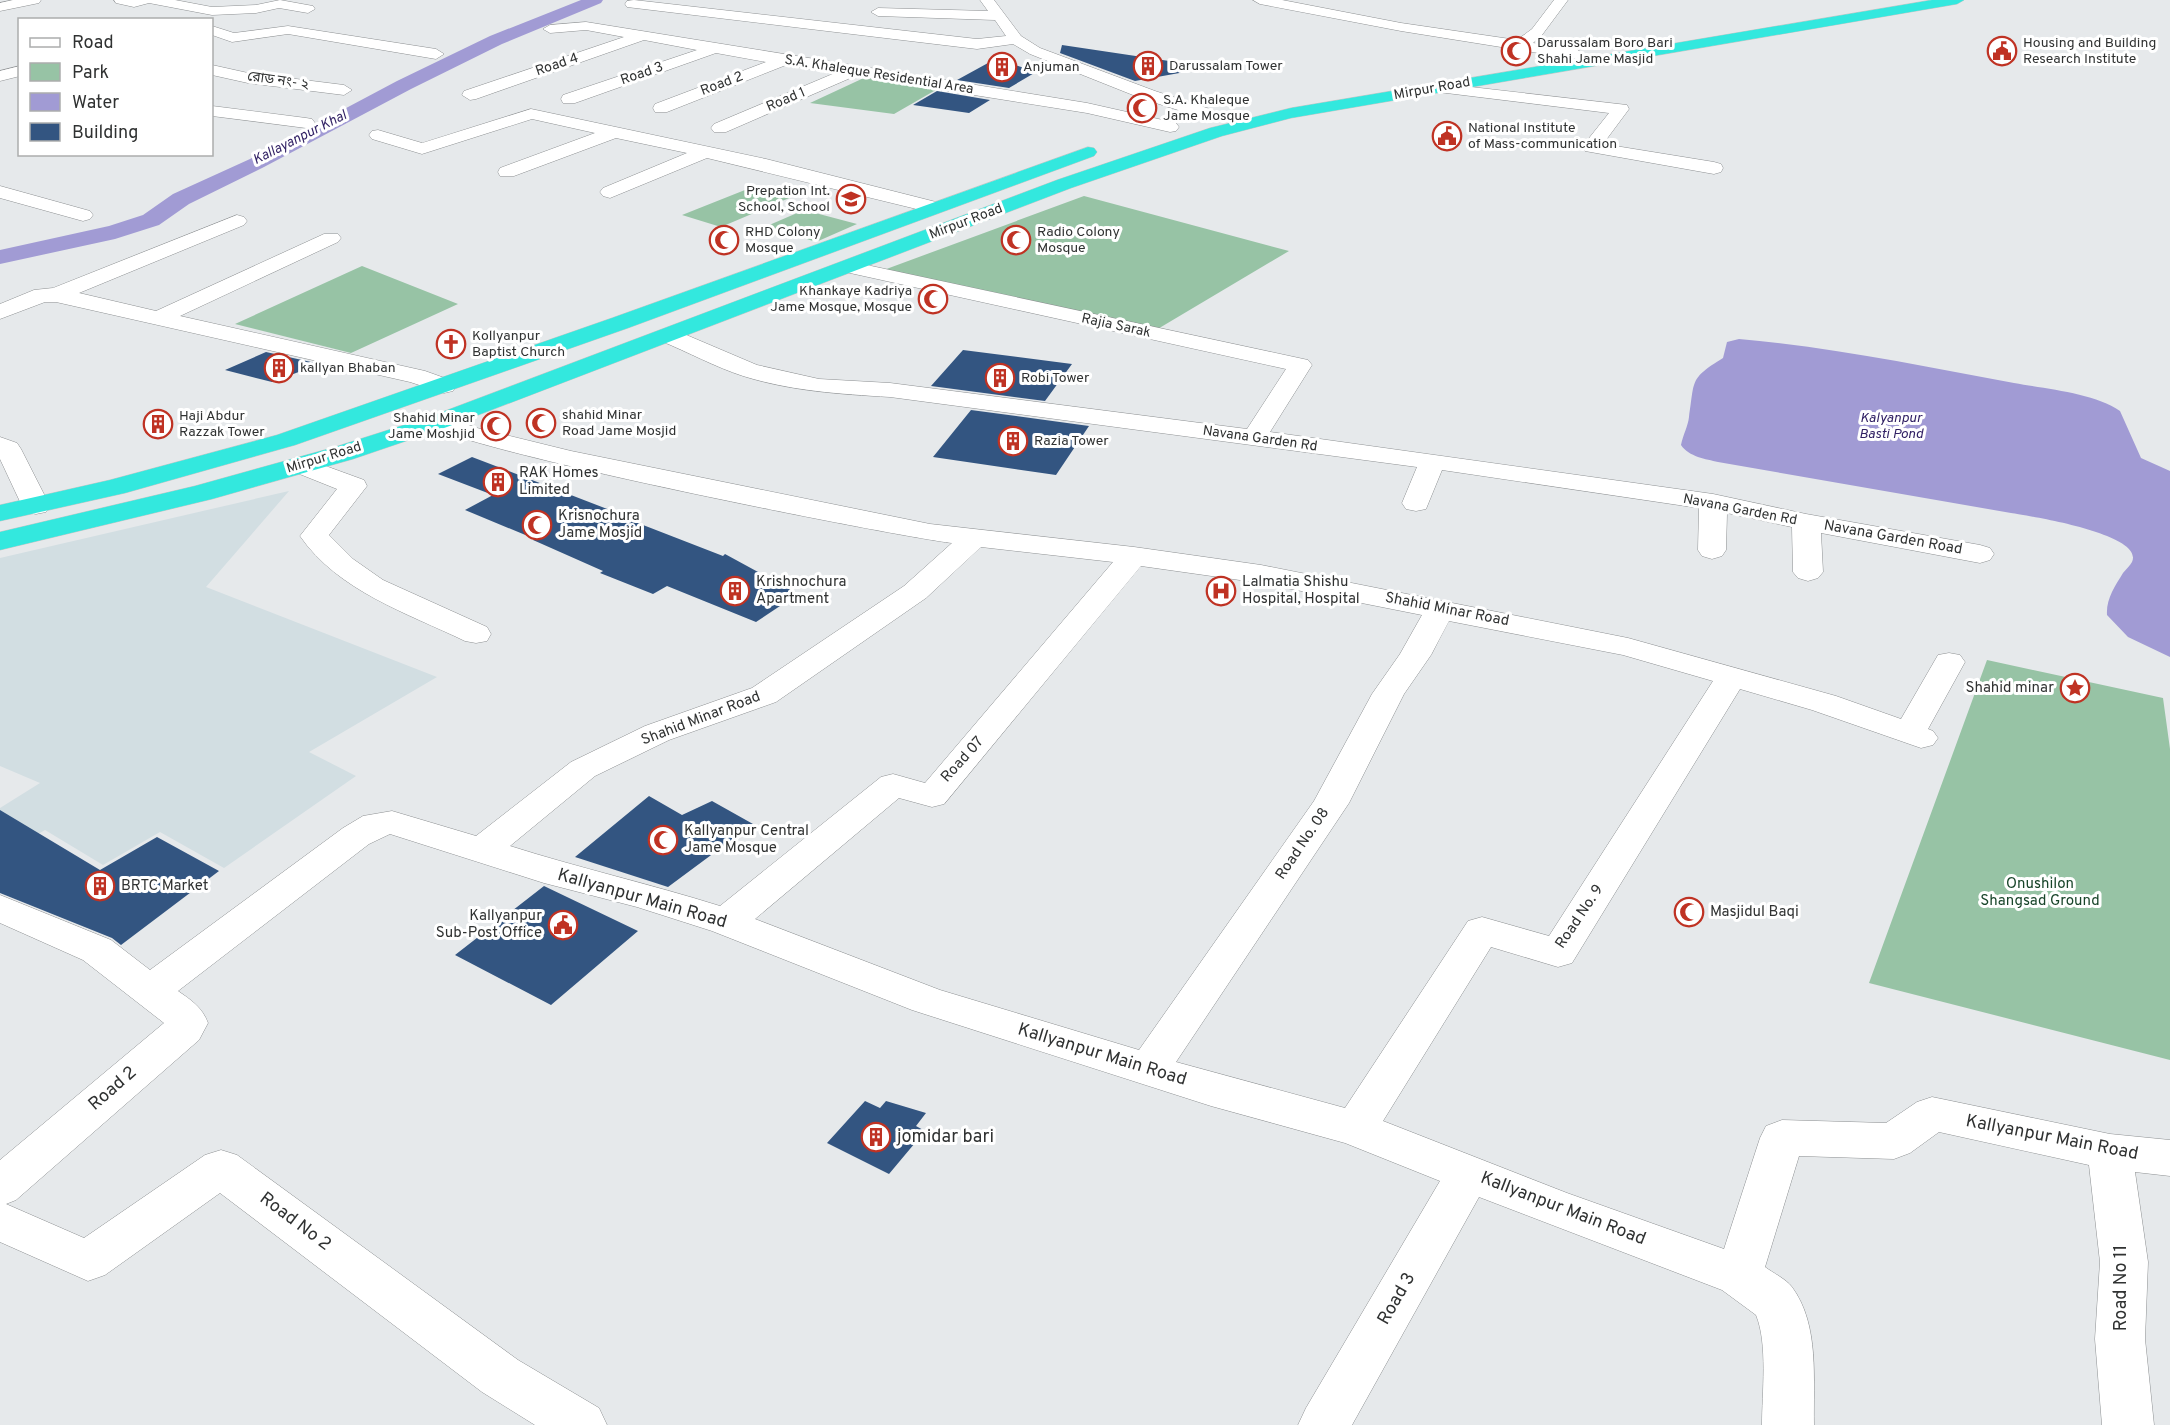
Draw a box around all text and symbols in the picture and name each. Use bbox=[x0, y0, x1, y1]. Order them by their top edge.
legend bbox=[18, 18, 213, 156]
text: Road bbox=[72, 32, 114, 55]
mosque icon: Darussalam Boro Bari Shahi Jame Masjid bbox=[1500, 35, 1532, 67]
place label: Darussalam Boro Bari Shahi Jame Masjid bbox=[1537, 35, 1673, 68]
public building icon: Housing and Building Research Institute bbox=[1986, 35, 2018, 67]
place label: Housing and Building Research Institute bbox=[2023, 35, 2156, 68]
street label: Road 4 bbox=[533, 50, 581, 80]
building icon: Darussalam Tower bbox=[1132, 50, 1164, 82]
building icon: Anjuman bbox=[986, 51, 1018, 83]
street label: S.A. Khaleque Residential Area bbox=[783, 52, 975, 98]
place label: Darussalam Tower bbox=[1169, 58, 1283, 75]
street label: Road 3 bbox=[618, 59, 666, 89]
place label: Anjuman bbox=[1023, 59, 1080, 76]
text: Park bbox=[72, 62, 109, 85]
street label: রোড নং- ২ bbox=[246, 68, 311, 94]
street label: Road 2 bbox=[698, 68, 746, 100]
street label: Mirpur Road bbox=[1392, 74, 1472, 104]
street label: Road 1 bbox=[764, 84, 808, 116]
text: Water bbox=[72, 92, 119, 115]
mosque icon: S.A. Khaleque Jame Mosque bbox=[1126, 92, 1158, 124]
place label: S.A. Khaleque Jame Mosque bbox=[1163, 92, 1250, 125]
water label: Kallayanpur Khal bbox=[250, 106, 351, 169]
public building icon: National Institute of Mass-communication bbox=[1431, 120, 1463, 152]
place label: National Institute of Mass-communication bbox=[1468, 120, 1617, 153]
text: Building bbox=[72, 122, 138, 145]
place label: Prepation Int. School, School bbox=[738, 183, 830, 216]
school or university icon: Prepation Int. School, School bbox=[835, 183, 867, 215]
street label: Mirpur Road bbox=[927, 200, 1005, 244]
mosque icon: RHD Colony Mosque bbox=[708, 224, 740, 256]
place label: RHD Colony Mosque bbox=[745, 224, 821, 257]
mosque icon: Radio Colony Mosque bbox=[1000, 224, 1032, 256]
place label: Radio Colony Mosque bbox=[1037, 224, 1120, 257]
place label: Khankaye Kadriya Jame Mosque, Mosque bbox=[770, 283, 912, 316]
mosque icon: Khankaye Kadriya Jame Mosque, Mosque bbox=[917, 283, 949, 315]
street label: Rajia Sarak bbox=[1080, 310, 1152, 342]
church icon: Kollyanpur Baptist Church bbox=[435, 328, 467, 360]
place label: Kollyanpur Baptist Church bbox=[472, 328, 565, 361]
building icon: kallyan Bhaban bbox=[263, 352, 295, 384]
place label: kallyan Bhaban bbox=[300, 360, 396, 377]
building icon: Robi Tower bbox=[984, 362, 1016, 394]
place label: Robi Tower bbox=[1021, 370, 1090, 387]
mosque icon: shahid Minar Road Jame Mosjid bbox=[525, 407, 557, 439]
place label: shahid Minar Road Jame Mosjid bbox=[562, 407, 676, 440]
building icon: Haji Abdur Razzak Tower bbox=[142, 408, 174, 440]
place label: Haji Abdur Razzak Tower bbox=[179, 408, 265, 441]
place label: Shahid Minar Jame Moshjid bbox=[388, 410, 476, 443]
mosque icon: Shahid Minar Jame Moshjid bbox=[480, 410, 512, 442]
water label: Kalyanpur Basti Pond bbox=[1859, 410, 1924, 443]
street label: Navana Garden Rd bbox=[1202, 423, 1318, 455]
building icon: Razia Tower bbox=[997, 425, 1029, 457]
place label: Razia Tower bbox=[1034, 433, 1109, 450]
street label: Mirpur Road bbox=[285, 439, 363, 477]
place label: RAK Homes Limited bbox=[519, 464, 599, 500]
building icon: RAK Homes Limited bbox=[482, 466, 514, 498]
street label: Navana Garden Rd bbox=[1682, 491, 1798, 529]
place label: Krisnochura Jame Mosjid bbox=[558, 507, 642, 543]
mosque icon: Krisnochura Jame Mosjid bbox=[521, 509, 553, 541]
street label: Navana Garden Road bbox=[1822, 516, 1964, 560]
place label: Krishnochura Apartment bbox=[756, 573, 846, 609]
place label: Lalmatia Shishu Hospital, Hospital bbox=[1242, 573, 1360, 609]
building icon: Krishnochura Apartment bbox=[719, 575, 751, 607]
hospital icon: Lalmatia Shishu Hospital, Hospital bbox=[1205, 575, 1237, 607]
street label: Shahid Minar Road bbox=[1383, 589, 1511, 631]
place icon: Shahid minar bbox=[2059, 672, 2091, 704]
place label: Shahid minar bbox=[1965, 679, 2054, 698]
street label: Shahid Minar Road bbox=[639, 688, 763, 750]
street label: Road 07 bbox=[937, 733, 989, 787]
street label: Road No. 08 bbox=[1272, 804, 1334, 884]
place label: Kallyanpur Central Jame Mosque bbox=[684, 822, 809, 858]
mosque icon: Kallyanpur Central Jame Mosque bbox=[647, 824, 679, 856]
street label: Kallyanpur Main Road bbox=[555, 864, 729, 934]
building icon: BRTC Market bbox=[84, 870, 116, 902]
park label: Onushilon Shangsad Ground bbox=[1980, 875, 2100, 911]
place label: BRTC Market bbox=[121, 877, 208, 896]
street label: Road No. 9 bbox=[1552, 881, 1608, 953]
mosque icon: Masjidul Baqi bbox=[1673, 896, 1705, 928]
place label: Masjidul Baqi bbox=[1710, 903, 1799, 922]
place label: Kallyanpur Sub-Post Office bbox=[436, 907, 542, 943]
public building icon: Kallyanpur Sub-Post Office bbox=[547, 909, 579, 941]
street label: Kallyanpur Main Road bbox=[1015, 1018, 1189, 1092]
street label: Road 2 bbox=[84, 1062, 142, 1116]
street label: Kallyanpur Main Road bbox=[1964, 1110, 2140, 1166]
building icon: jomidar bari bbox=[860, 1121, 892, 1153]
place label: jomidar bari bbox=[896, 1126, 994, 1149]
street label: Kallyanpur Main Road bbox=[1477, 1167, 1649, 1251]
street label: Road No 2 bbox=[255, 1188, 335, 1256]
street label: Road No 11 bbox=[2110, 1245, 2133, 1331]
street label: Road 3 bbox=[1373, 1269, 1421, 1329]

